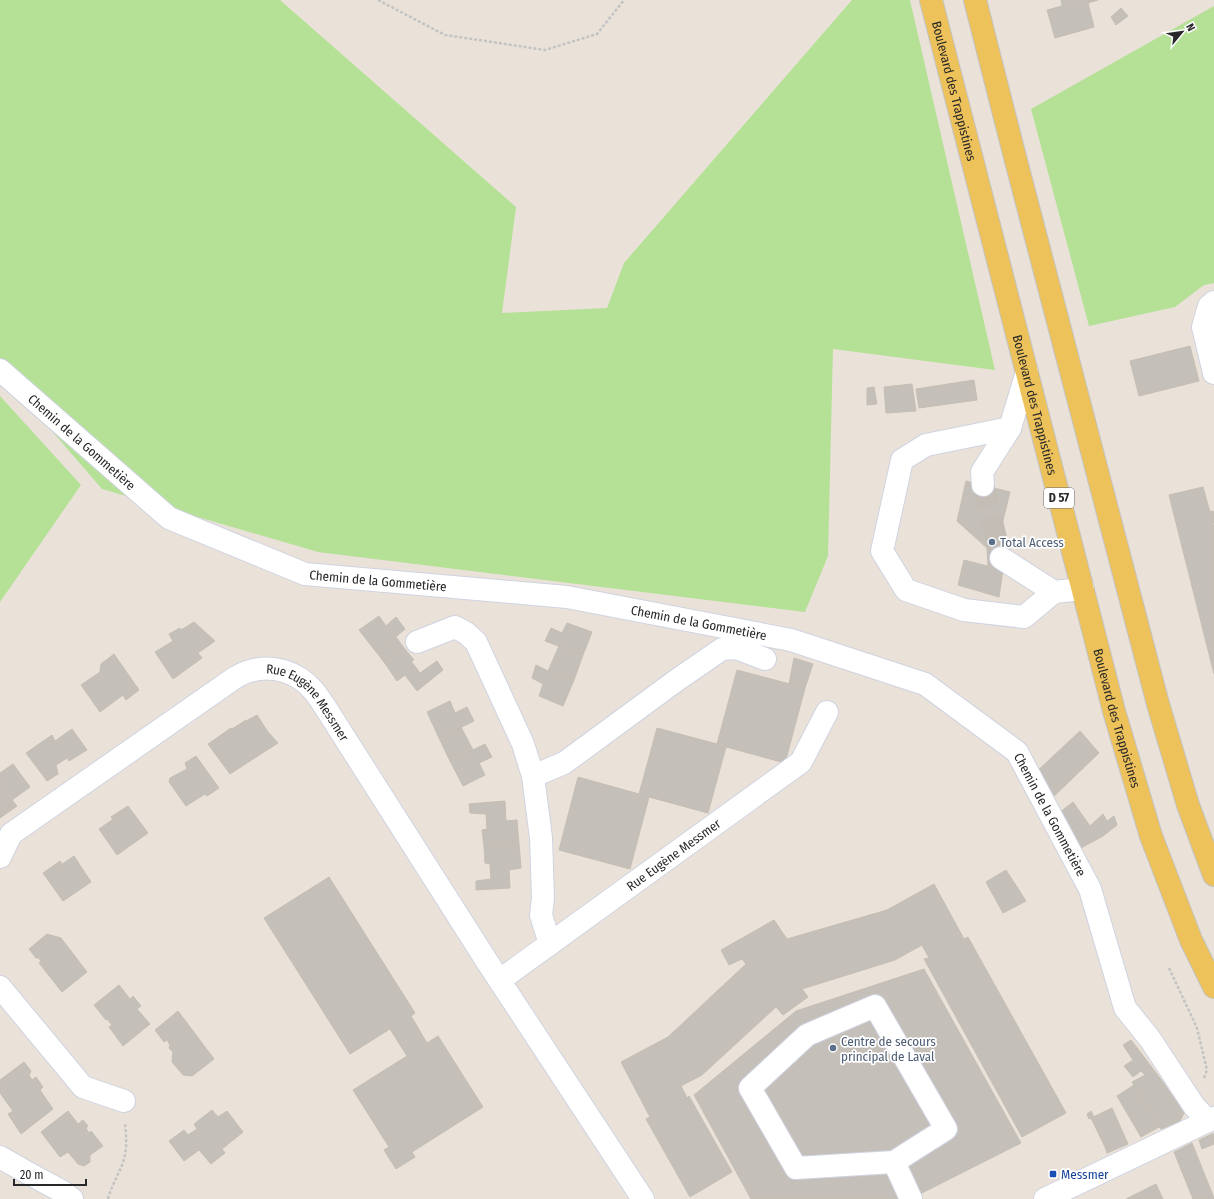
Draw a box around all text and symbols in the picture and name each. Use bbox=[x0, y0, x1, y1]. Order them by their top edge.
north arrow bbox=[1162, 12, 1202, 52]
street label: Boulevard des Trappistines bbox=[929, 20, 979, 163]
text: N bbox=[1183, 21, 1198, 33]
street label: Boulevard des Trappistines bbox=[1009, 333, 1060, 477]
street label: Chemin de la Gommetière bbox=[25, 391, 138, 493]
road number: D 57 bbox=[1044, 488, 1074, 508]
place label: Total Access bbox=[1000, 535, 1064, 550]
marker: Total Access bbox=[987, 537, 997, 547]
street label: Chemin de la Gommetière bbox=[309, 567, 447, 594]
street label: Chemin de la Gommetière bbox=[630, 602, 768, 643]
street label: Boulevard des Trappistines bbox=[1090, 647, 1143, 790]
street label: Rue Eugène Messmer bbox=[266, 661, 352, 744]
street label: Chemin de la Gommetière bbox=[1011, 750, 1089, 879]
street label: Rue Eugène Messmer bbox=[624, 816, 724, 894]
place label: Centre de secours principal de Laval bbox=[841, 1034, 936, 1064]
marker: Centre de secours principal de Laval bbox=[828, 1043, 838, 1053]
scale bar bbox=[14, 1161, 86, 1187]
place label: Messmer bbox=[1061, 1167, 1109, 1182]
text: 20 m bbox=[20, 1168, 44, 1182]
marker: Messmer bbox=[1048, 1169, 1058, 1179]

